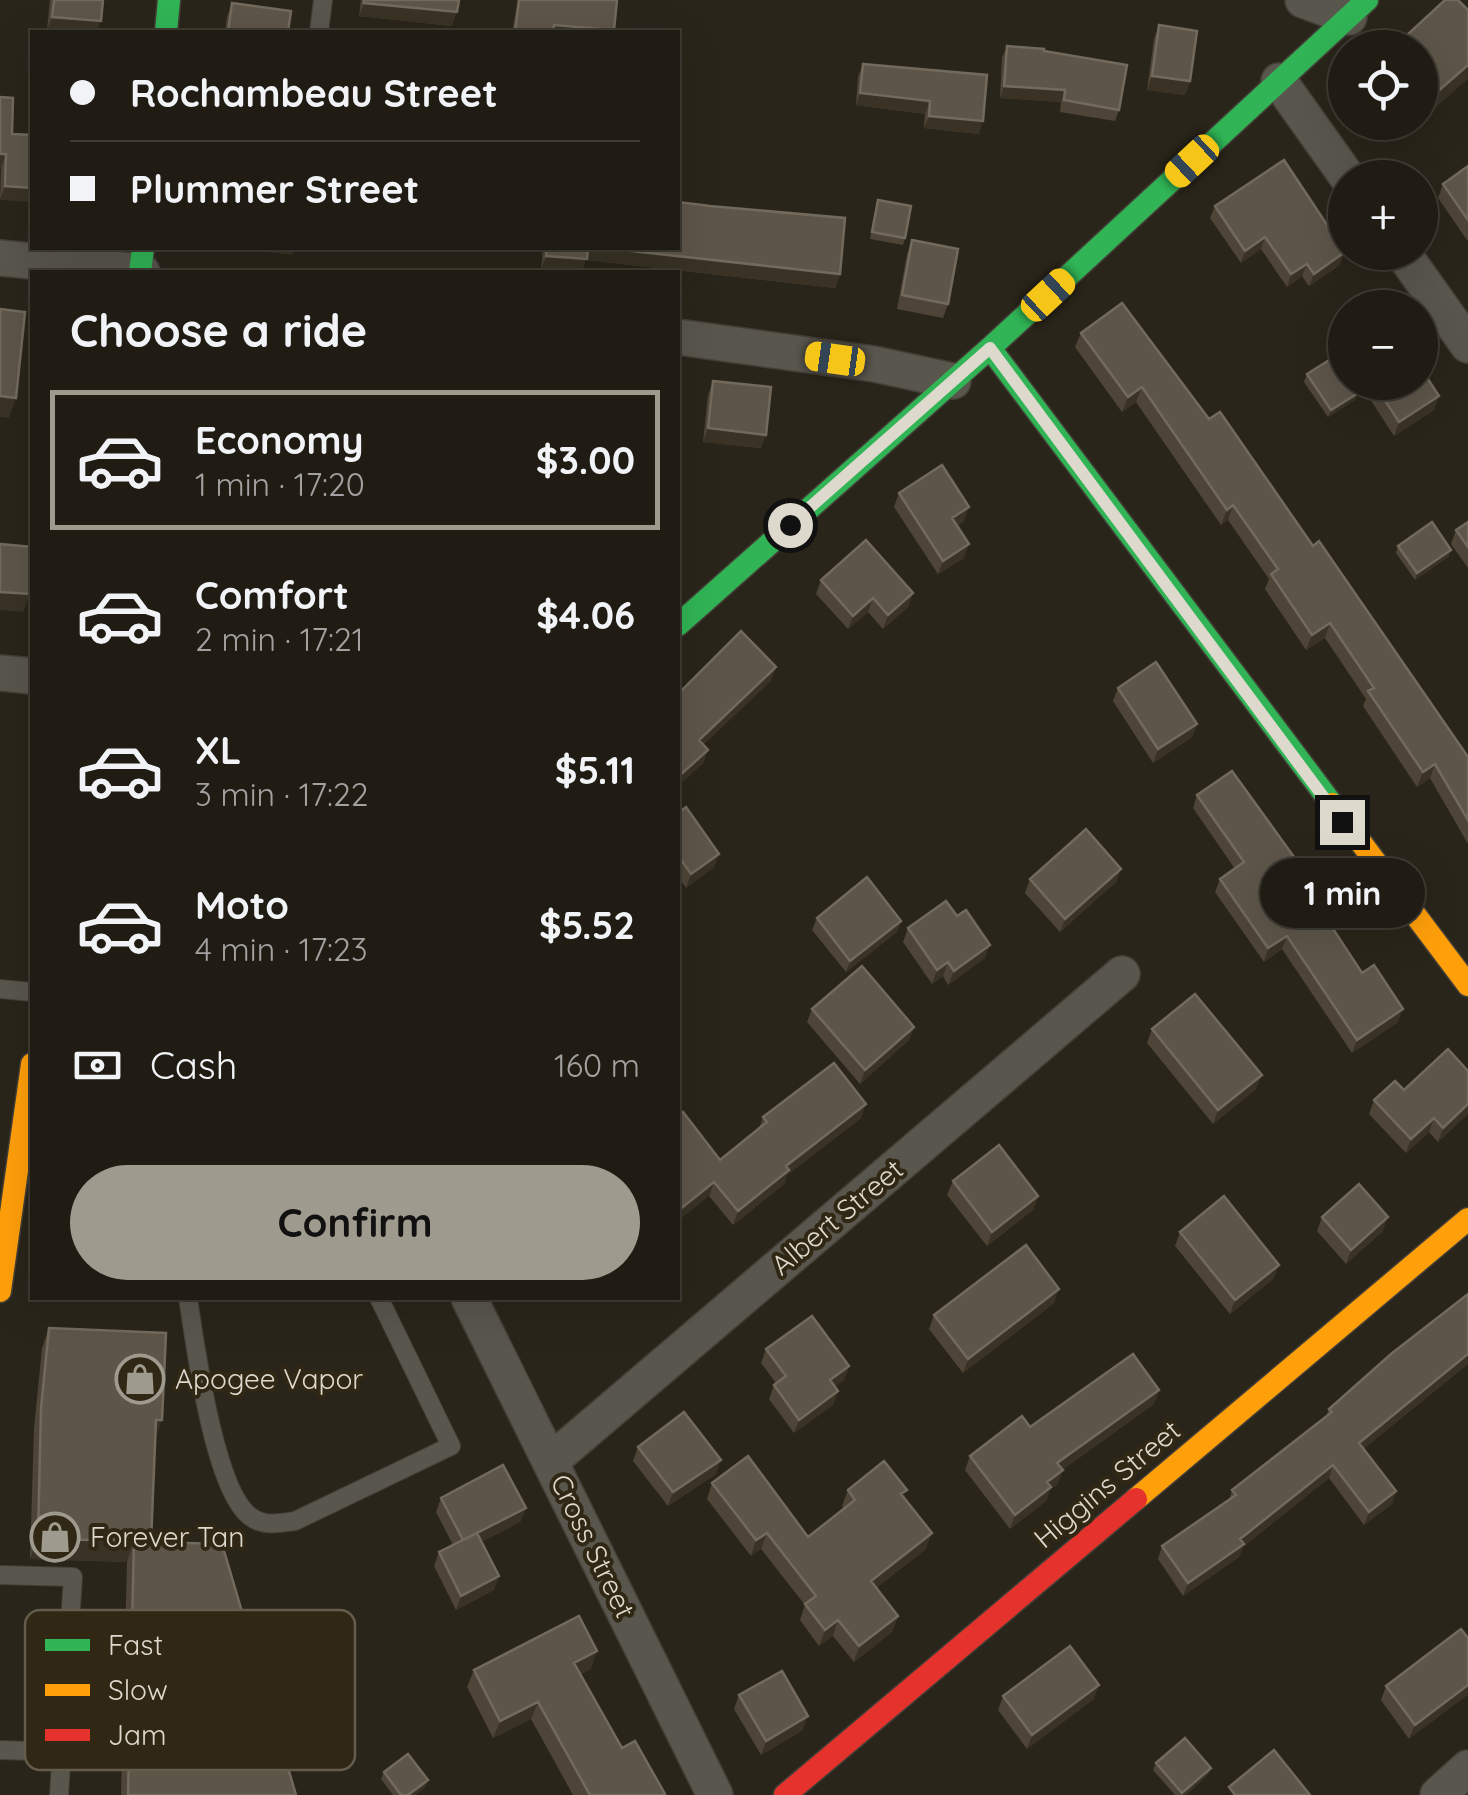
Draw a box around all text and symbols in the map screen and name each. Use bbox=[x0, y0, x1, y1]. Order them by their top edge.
map controls bbox=[1328, 30, 1438, 400]
button: locate bbox=[1328, 30, 1438, 140]
text: Rochambeau Street bbox=[130, 69, 498, 117]
car bbox=[1160, 130, 1224, 192]
button: + bbox=[1328, 160, 1438, 270]
text: Plummer Street bbox=[130, 165, 419, 213]
car bbox=[1016, 264, 1080, 326]
button: − bbox=[1328, 290, 1438, 400]
text: Choose a ride bbox=[70, 302, 367, 358]
car bbox=[803, 340, 867, 378]
icon: car bbox=[75, 415, 165, 505]
text: Economy bbox=[195, 416, 364, 464]
text: $3.00 bbox=[536, 436, 635, 484]
text: 1 min · 17:20 bbox=[195, 464, 365, 504]
route start bbox=[768, 503, 813, 548]
icon: car bbox=[75, 570, 165, 660]
text: Comfort bbox=[195, 571, 349, 619]
text: $4.06 bbox=[536, 591, 635, 639]
text: 2 min · 17:21 bbox=[195, 619, 364, 659]
icon: car bbox=[75, 725, 165, 815]
text: XL bbox=[195, 726, 241, 774]
text: $5.11 bbox=[555, 746, 635, 794]
text: 3 min · 17:22 bbox=[195, 774, 368, 814]
route end bbox=[1320, 800, 1365, 845]
callout: 1 min bbox=[1260, 857, 1424, 927]
text: 1 min bbox=[1304, 873, 1381, 913]
icon: car bbox=[75, 880, 165, 970]
text: Moto bbox=[195, 881, 289, 929]
text: $5.52 bbox=[539, 901, 635, 949]
text: 4 min · 17:23 bbox=[195, 929, 368, 969]
icon: cash bbox=[70, 1038, 125, 1093]
text: Cash bbox=[150, 1041, 237, 1089]
text: 160 m bbox=[554, 1045, 640, 1085]
street label: Albert Street bbox=[763, 1151, 910, 1282]
button: Confirm bbox=[70, 1165, 640, 1280]
shop icon: Apogee Vapor bbox=[114, 1353, 166, 1405]
place label: Apogee Vapor bbox=[175, 1361, 363, 1396]
street label: Higgins Street bbox=[1026, 1412, 1187, 1555]
street label: Cross Street bbox=[544, 1468, 643, 1623]
shop icon: Forever Tan bbox=[29, 1511, 81, 1563]
place label: Forever Tan bbox=[90, 1519, 244, 1554]
legend bbox=[25, 1610, 355, 1770]
text: Fast bbox=[108, 1627, 163, 1662]
text: Slow bbox=[108, 1672, 168, 1707]
text: Jam bbox=[108, 1717, 167, 1752]

